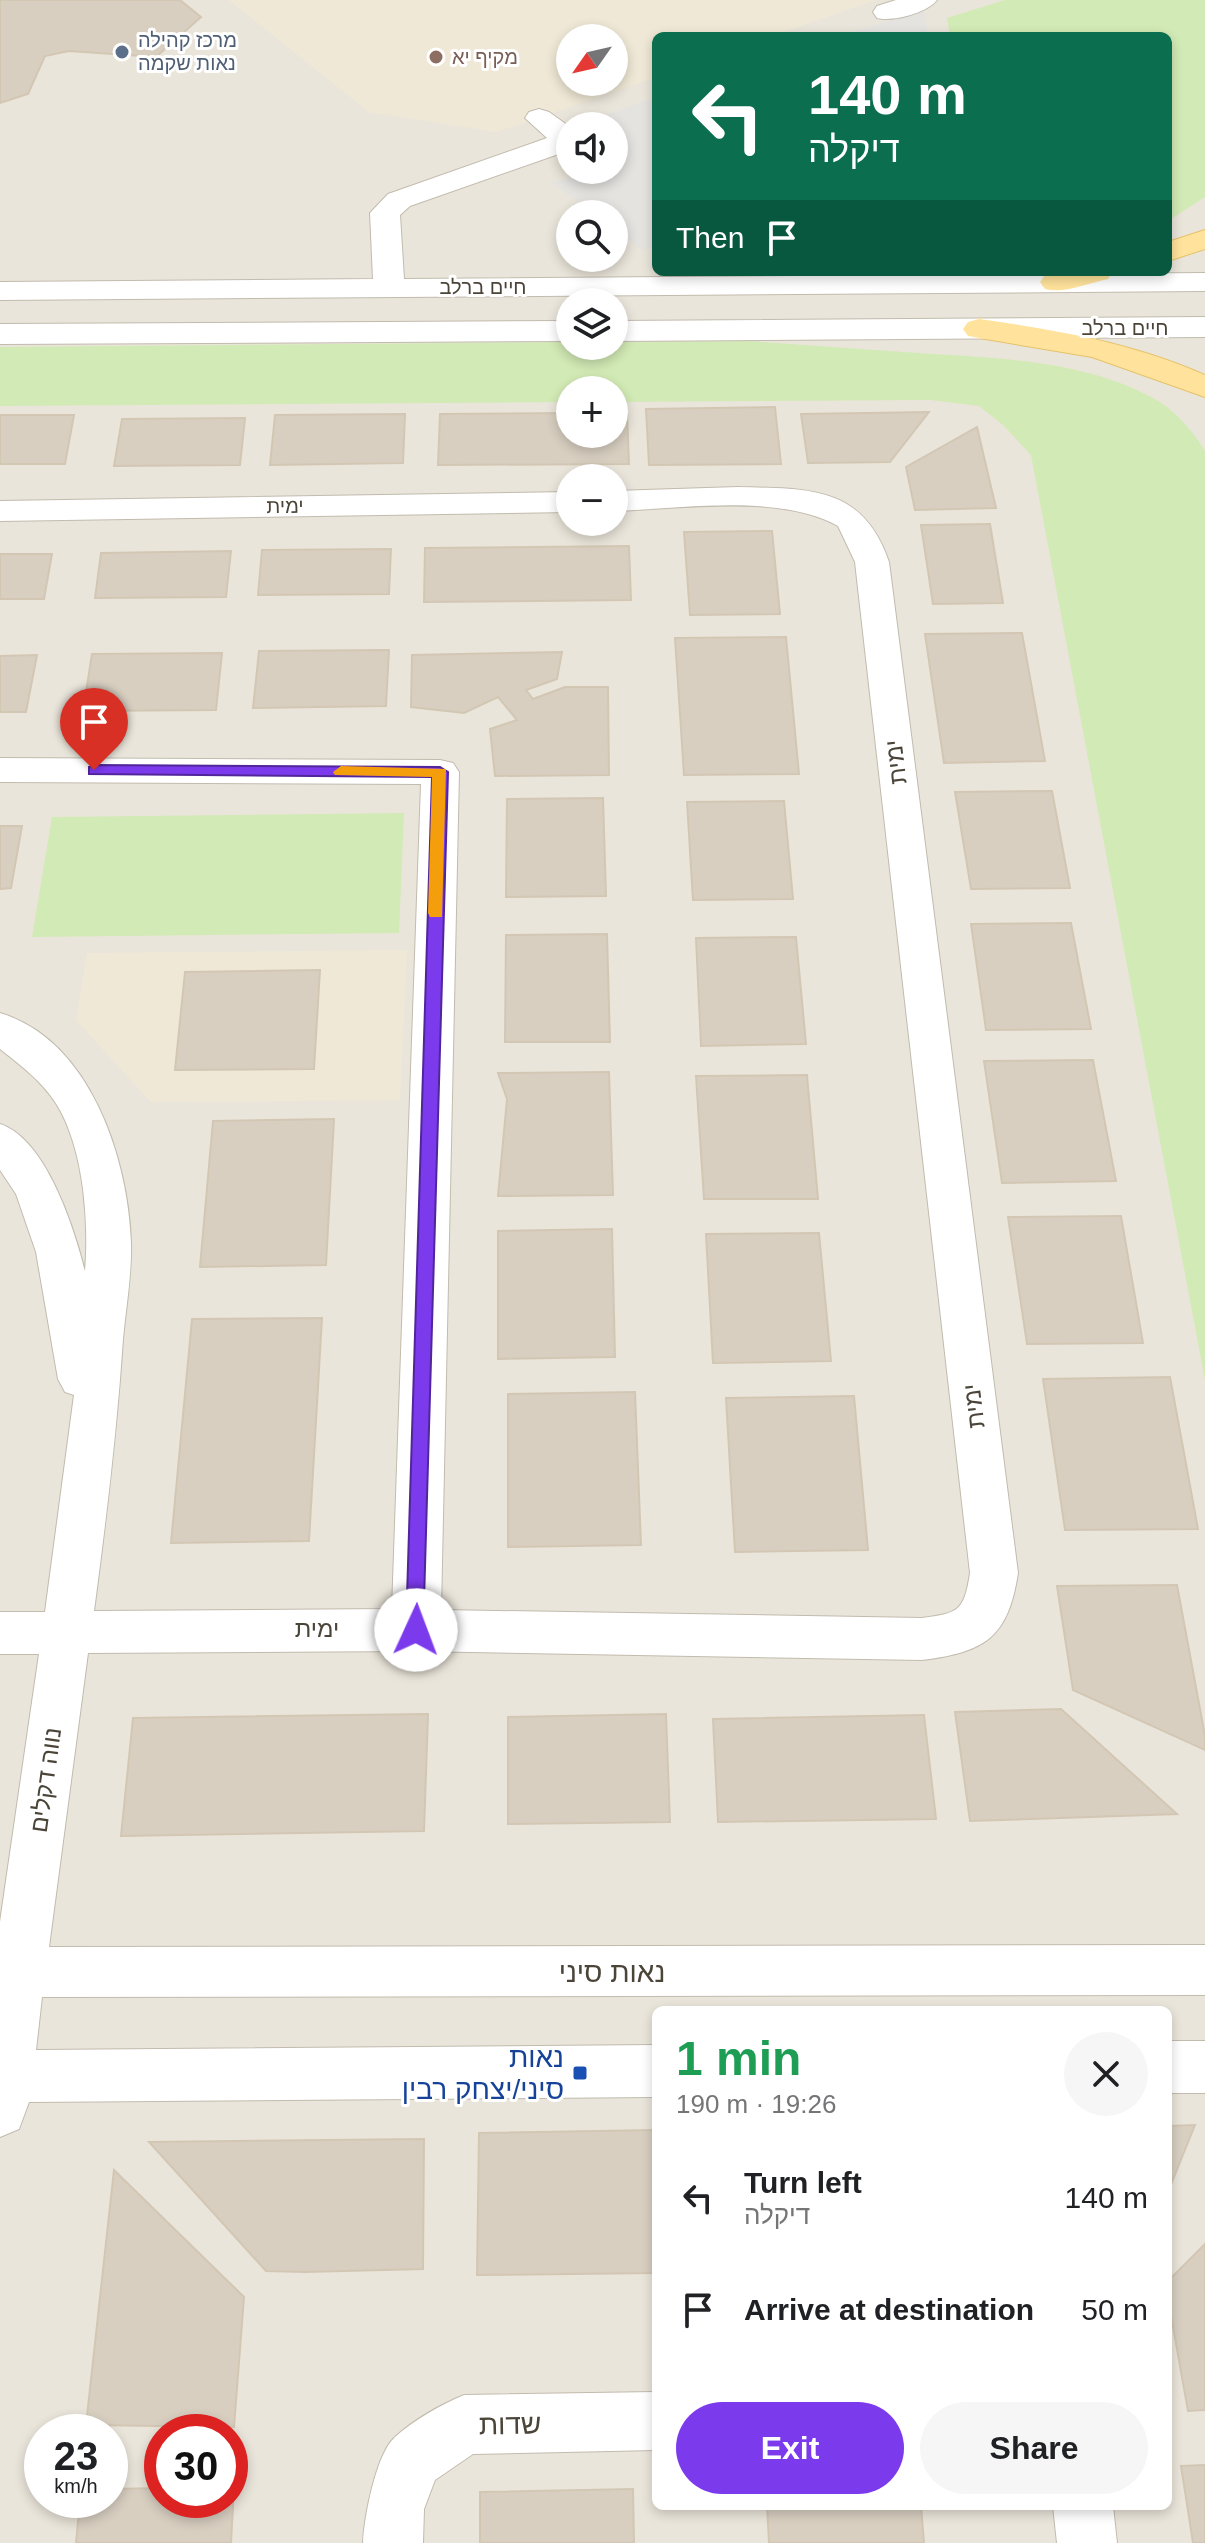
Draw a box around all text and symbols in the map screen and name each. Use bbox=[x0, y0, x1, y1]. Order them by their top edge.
north arrow bbox=[556, 24, 628, 96]
map controls bbox=[556, 24, 628, 536]
place label: מרכז קהילה נאות שקמה bbox=[138, 29, 237, 74]
marker: מרכז קהילה נאות שקמה bbox=[113, 43, 131, 61]
place label: מקיף יא bbox=[452, 46, 518, 68]
marker: מקיף יא bbox=[427, 48, 445, 66]
text: 140 m bbox=[808, 63, 967, 126]
icon: left bbox=[676, 64, 780, 168]
button: sound bbox=[556, 112, 628, 184]
text: דיקלה bbox=[808, 129, 900, 170]
button: search bbox=[556, 200, 628, 272]
icon: arrive bbox=[760, 216, 804, 260]
text: Then bbox=[676, 221, 744, 254]
street label: חיים ברלב bbox=[439, 276, 527, 298]
button: layers bbox=[556, 288, 628, 360]
street label: חיים ברלב bbox=[1081, 317, 1169, 339]
button: + bbox=[556, 376, 628, 448]
button: − bbox=[556, 464, 628, 536]
street label: ימית bbox=[266, 495, 304, 517]
pin bbox=[60, 688, 128, 770]
icon: arrive bbox=[72, 700, 116, 744]
street label: ימית bbox=[879, 738, 912, 786]
street label: ימית bbox=[957, 1382, 990, 1430]
position arrow bbox=[374, 1588, 458, 1672]
street label: ימית bbox=[295, 1615, 339, 1642]
street label: נווה דקלים bbox=[25, 1726, 66, 1834]
street label: נאות סיני bbox=[559, 1957, 665, 1988]
text: 1 min bbox=[676, 2032, 801, 2085]
button: close bbox=[1064, 2032, 1148, 2116]
place label: נאות סיני/יצחק רבין bbox=[402, 2042, 564, 2105]
marker: נאות סיני/יצחק רבין bbox=[571, 2064, 589, 2082]
text: 190 m · 19:26 bbox=[676, 2089, 836, 2119]
text: Turn left bbox=[744, 2166, 862, 2199]
icon: left bbox=[676, 2176, 720, 2220]
text: 140 m bbox=[1065, 2181, 1148, 2214]
text: דיקלה bbox=[744, 2200, 810, 2230]
icon: arrive bbox=[676, 2288, 720, 2332]
text: Arrive at destination bbox=[744, 2293, 1034, 2326]
text: 50 m bbox=[1081, 2293, 1148, 2326]
button: Exit bbox=[676, 2402, 904, 2494]
button: Share bbox=[920, 2402, 1148, 2494]
street label: שדות bbox=[478, 2408, 542, 2441]
speed limit sign: 30 bbox=[144, 2414, 248, 2518]
text: 23 bbox=[54, 2434, 98, 2478]
text: km/h bbox=[54, 2475, 98, 2497]

